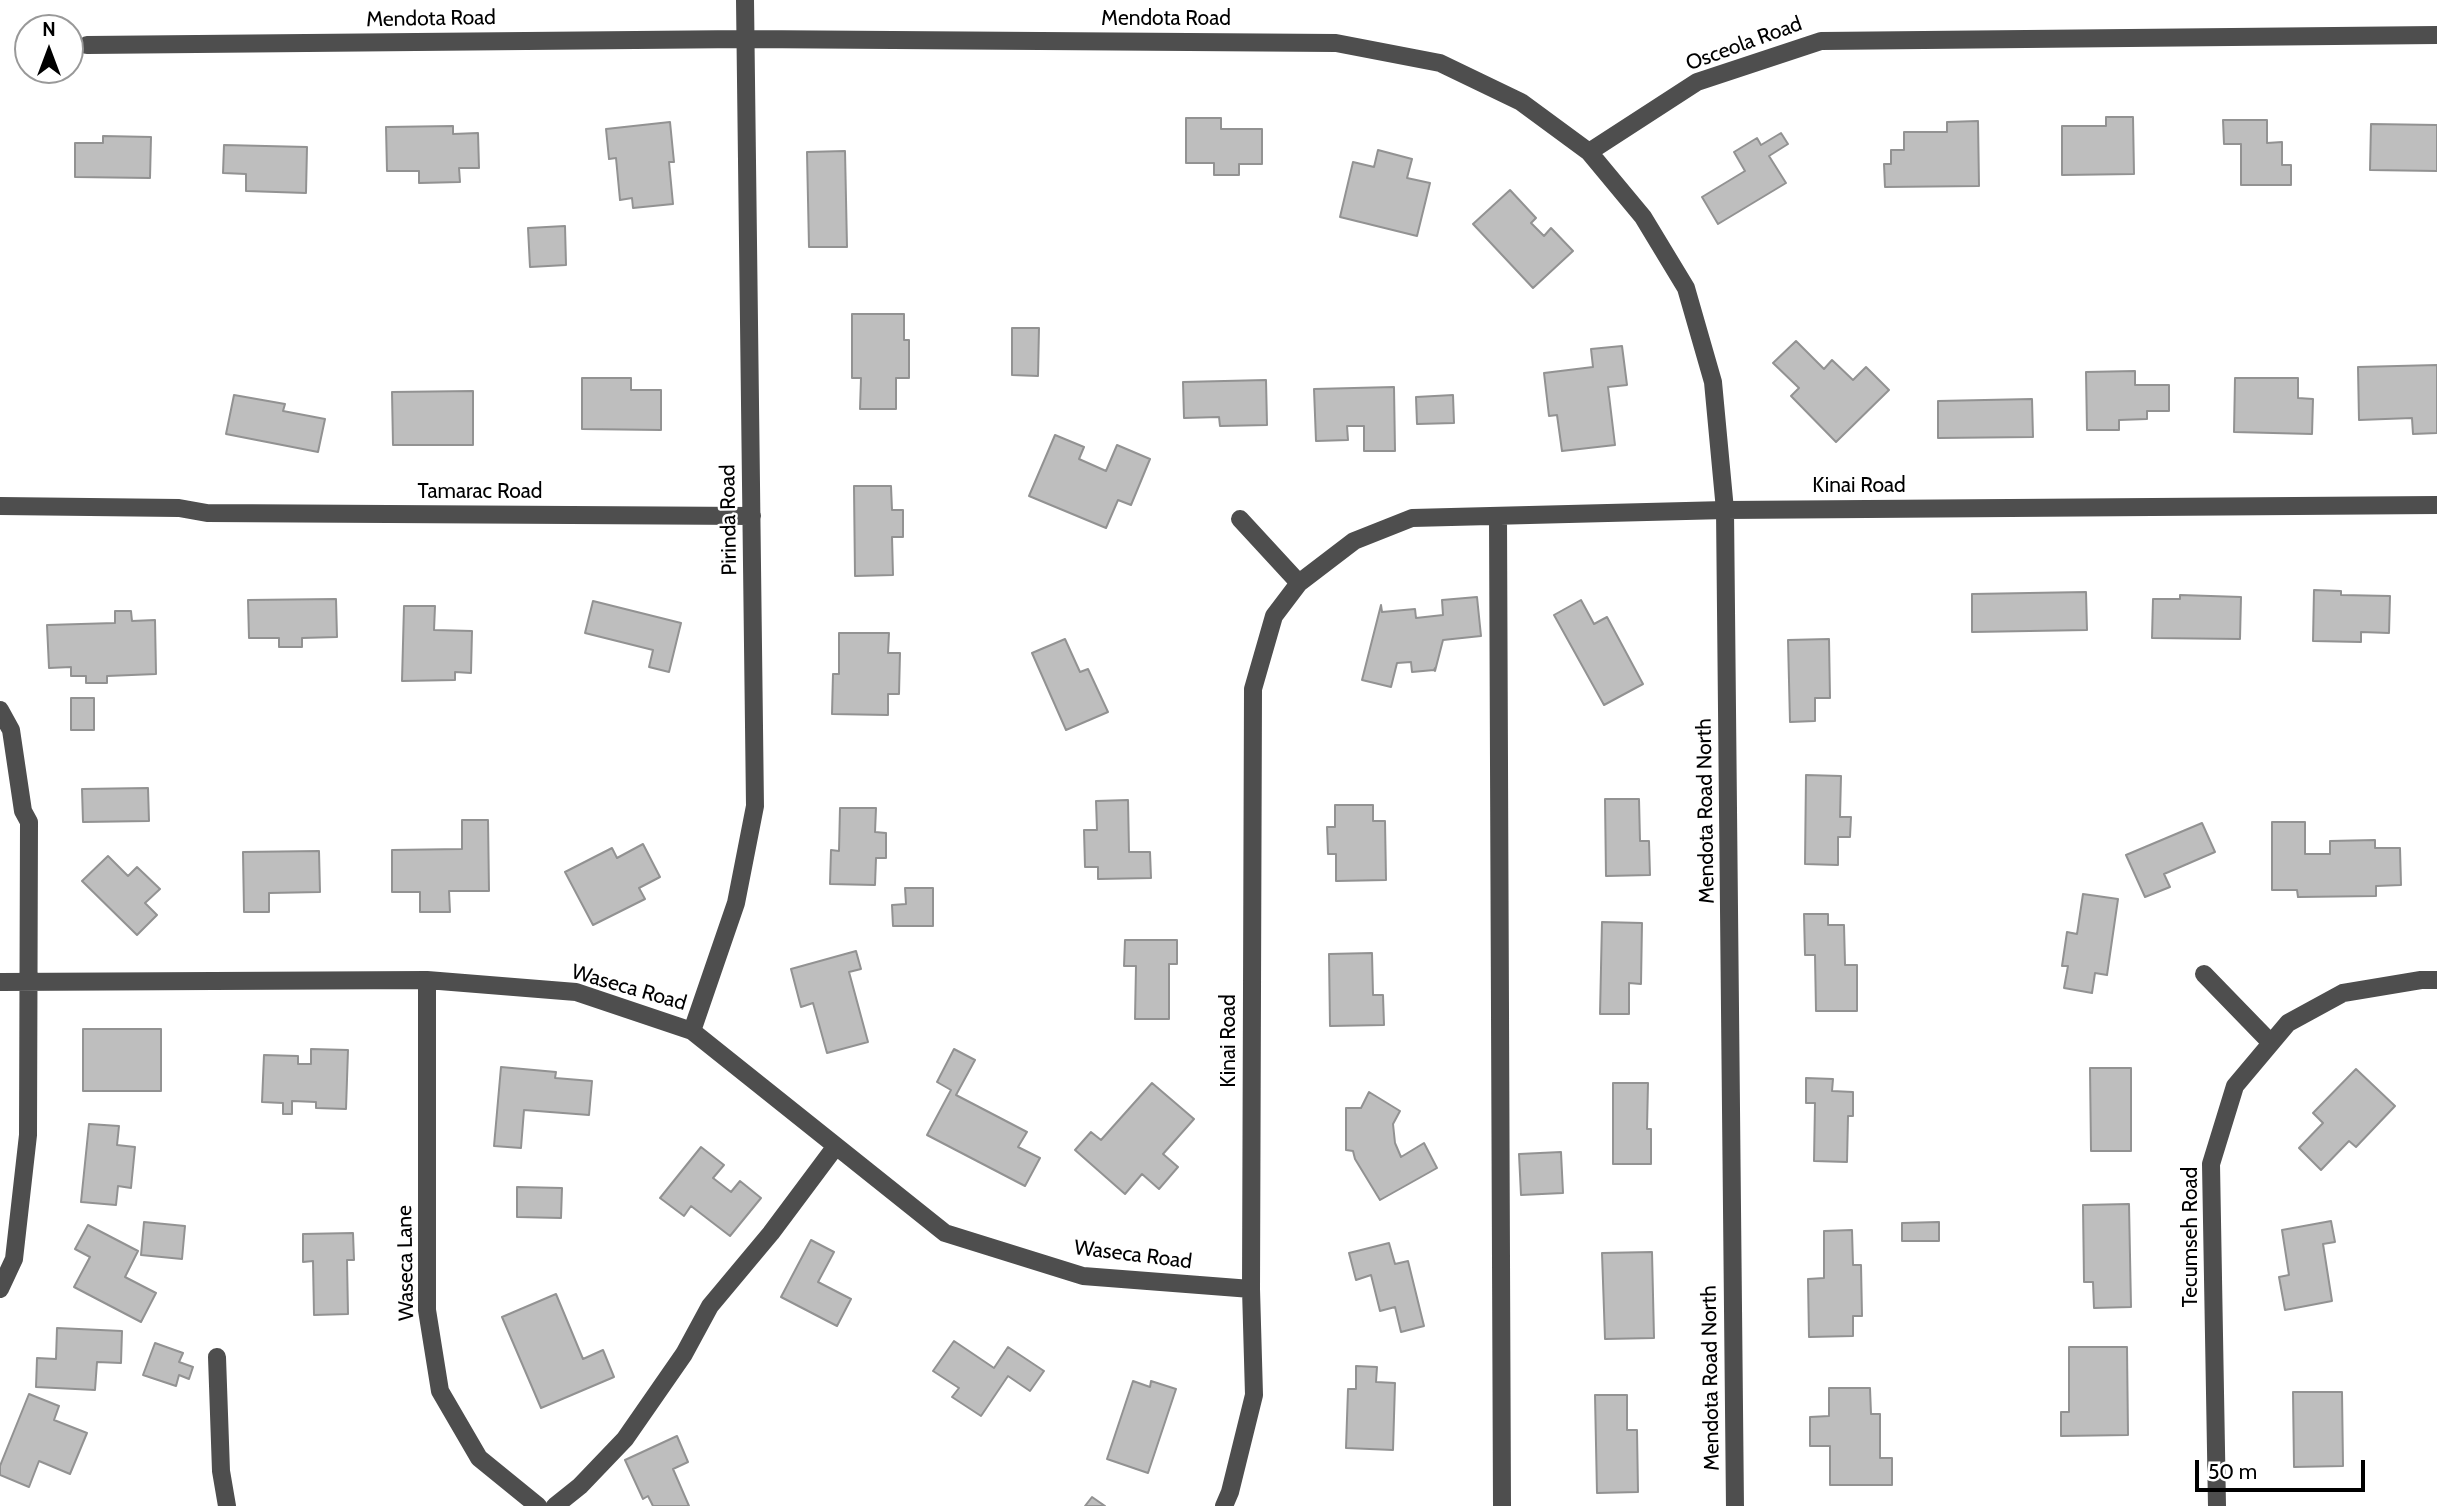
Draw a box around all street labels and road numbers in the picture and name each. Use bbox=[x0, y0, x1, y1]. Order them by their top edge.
street label: Mendota Road bbox=[366, 5, 496, 33]
street label: Mendota Road bbox=[1101, 6, 1231, 32]
street label: Osceola Road bbox=[1682, 11, 1806, 77]
street label: Pirinda Road bbox=[715, 464, 743, 576]
street label: Kinai Road bbox=[1812, 473, 1906, 499]
street label: Tamarac Road bbox=[418, 479, 542, 505]
street label: Mendota Road North bbox=[1692, 718, 1720, 904]
street label: Waseca Road bbox=[569, 960, 689, 1016]
street label: Kinai Road bbox=[1216, 994, 1242, 1088]
street label: Tecumseh Road bbox=[2178, 1167, 2204, 1307]
street label: Waseca Lane bbox=[392, 1205, 420, 1321]
street label: Waseca Road bbox=[1073, 1235, 1193, 1275]
street label: Mendota Road North bbox=[1697, 1285, 1725, 1471]

